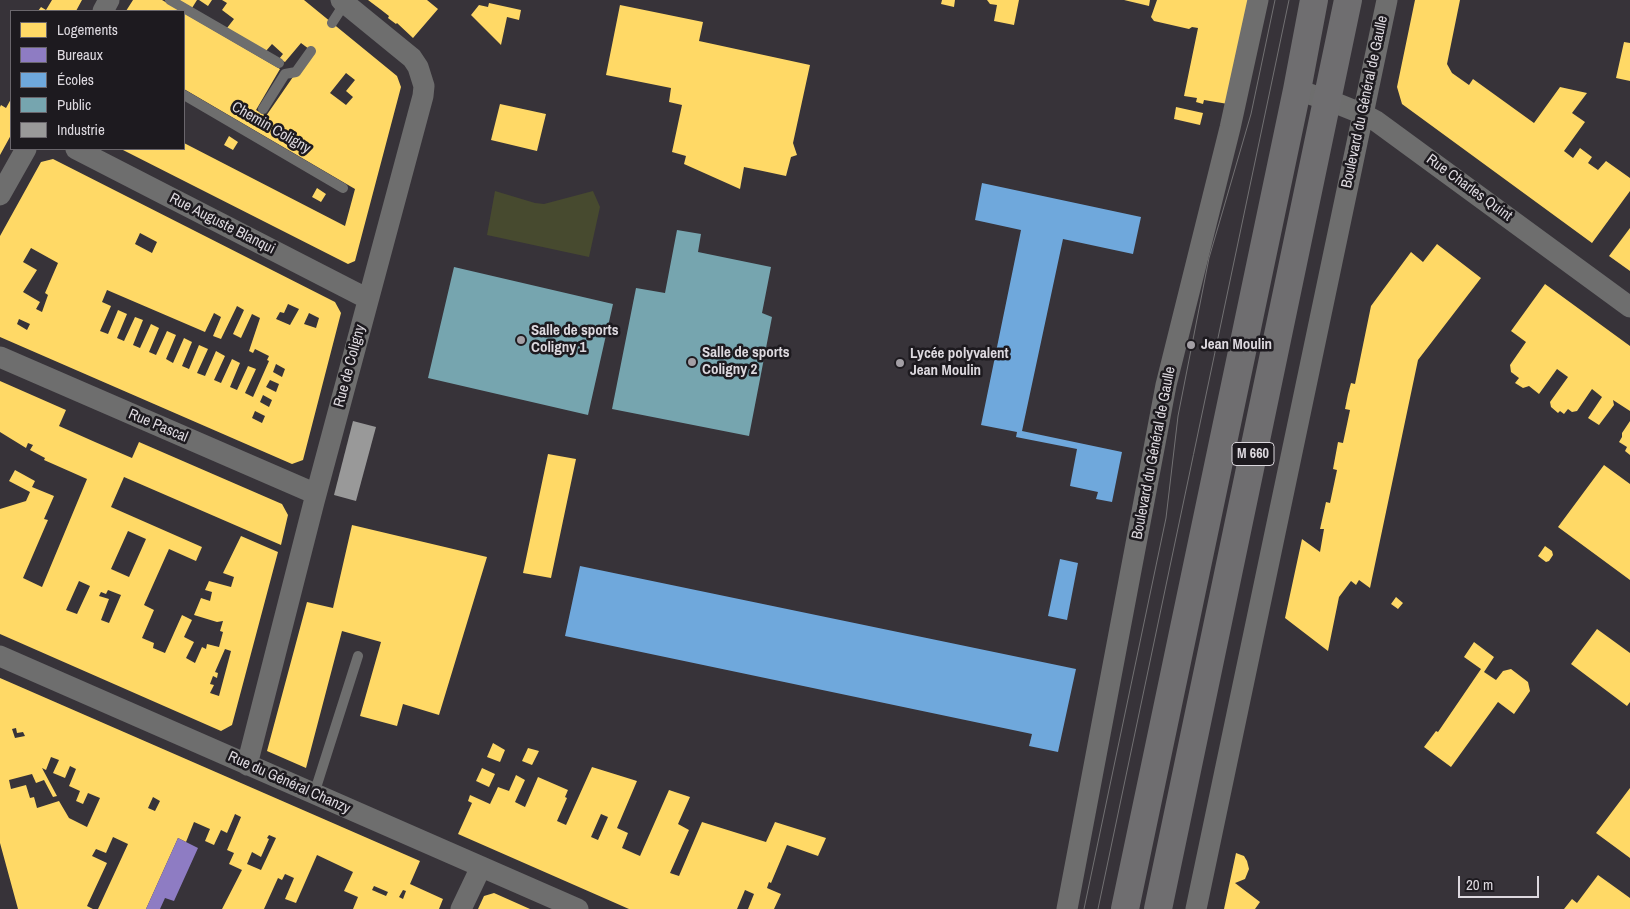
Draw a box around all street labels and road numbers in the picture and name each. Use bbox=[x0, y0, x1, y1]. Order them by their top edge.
street label: Boulevard du Général de Gaulle bbox=[1338, 14, 1392, 190]
street label: Chemin Coligny bbox=[228, 98, 314, 158]
street label: Rue Charles Quint bbox=[1423, 151, 1515, 225]
street label: Rue Auguste Blanqui bbox=[166, 190, 278, 258]
street label: Rue de Coligny bbox=[330, 323, 370, 409]
street label: Boulevard du Général de Gaulle bbox=[1128, 365, 1180, 541]
street label: Rue Pascal bbox=[126, 405, 190, 447]
road number: M 660 bbox=[1232, 442, 1274, 466]
street label: Rue du Général Chanzy bbox=[225, 748, 353, 818]

